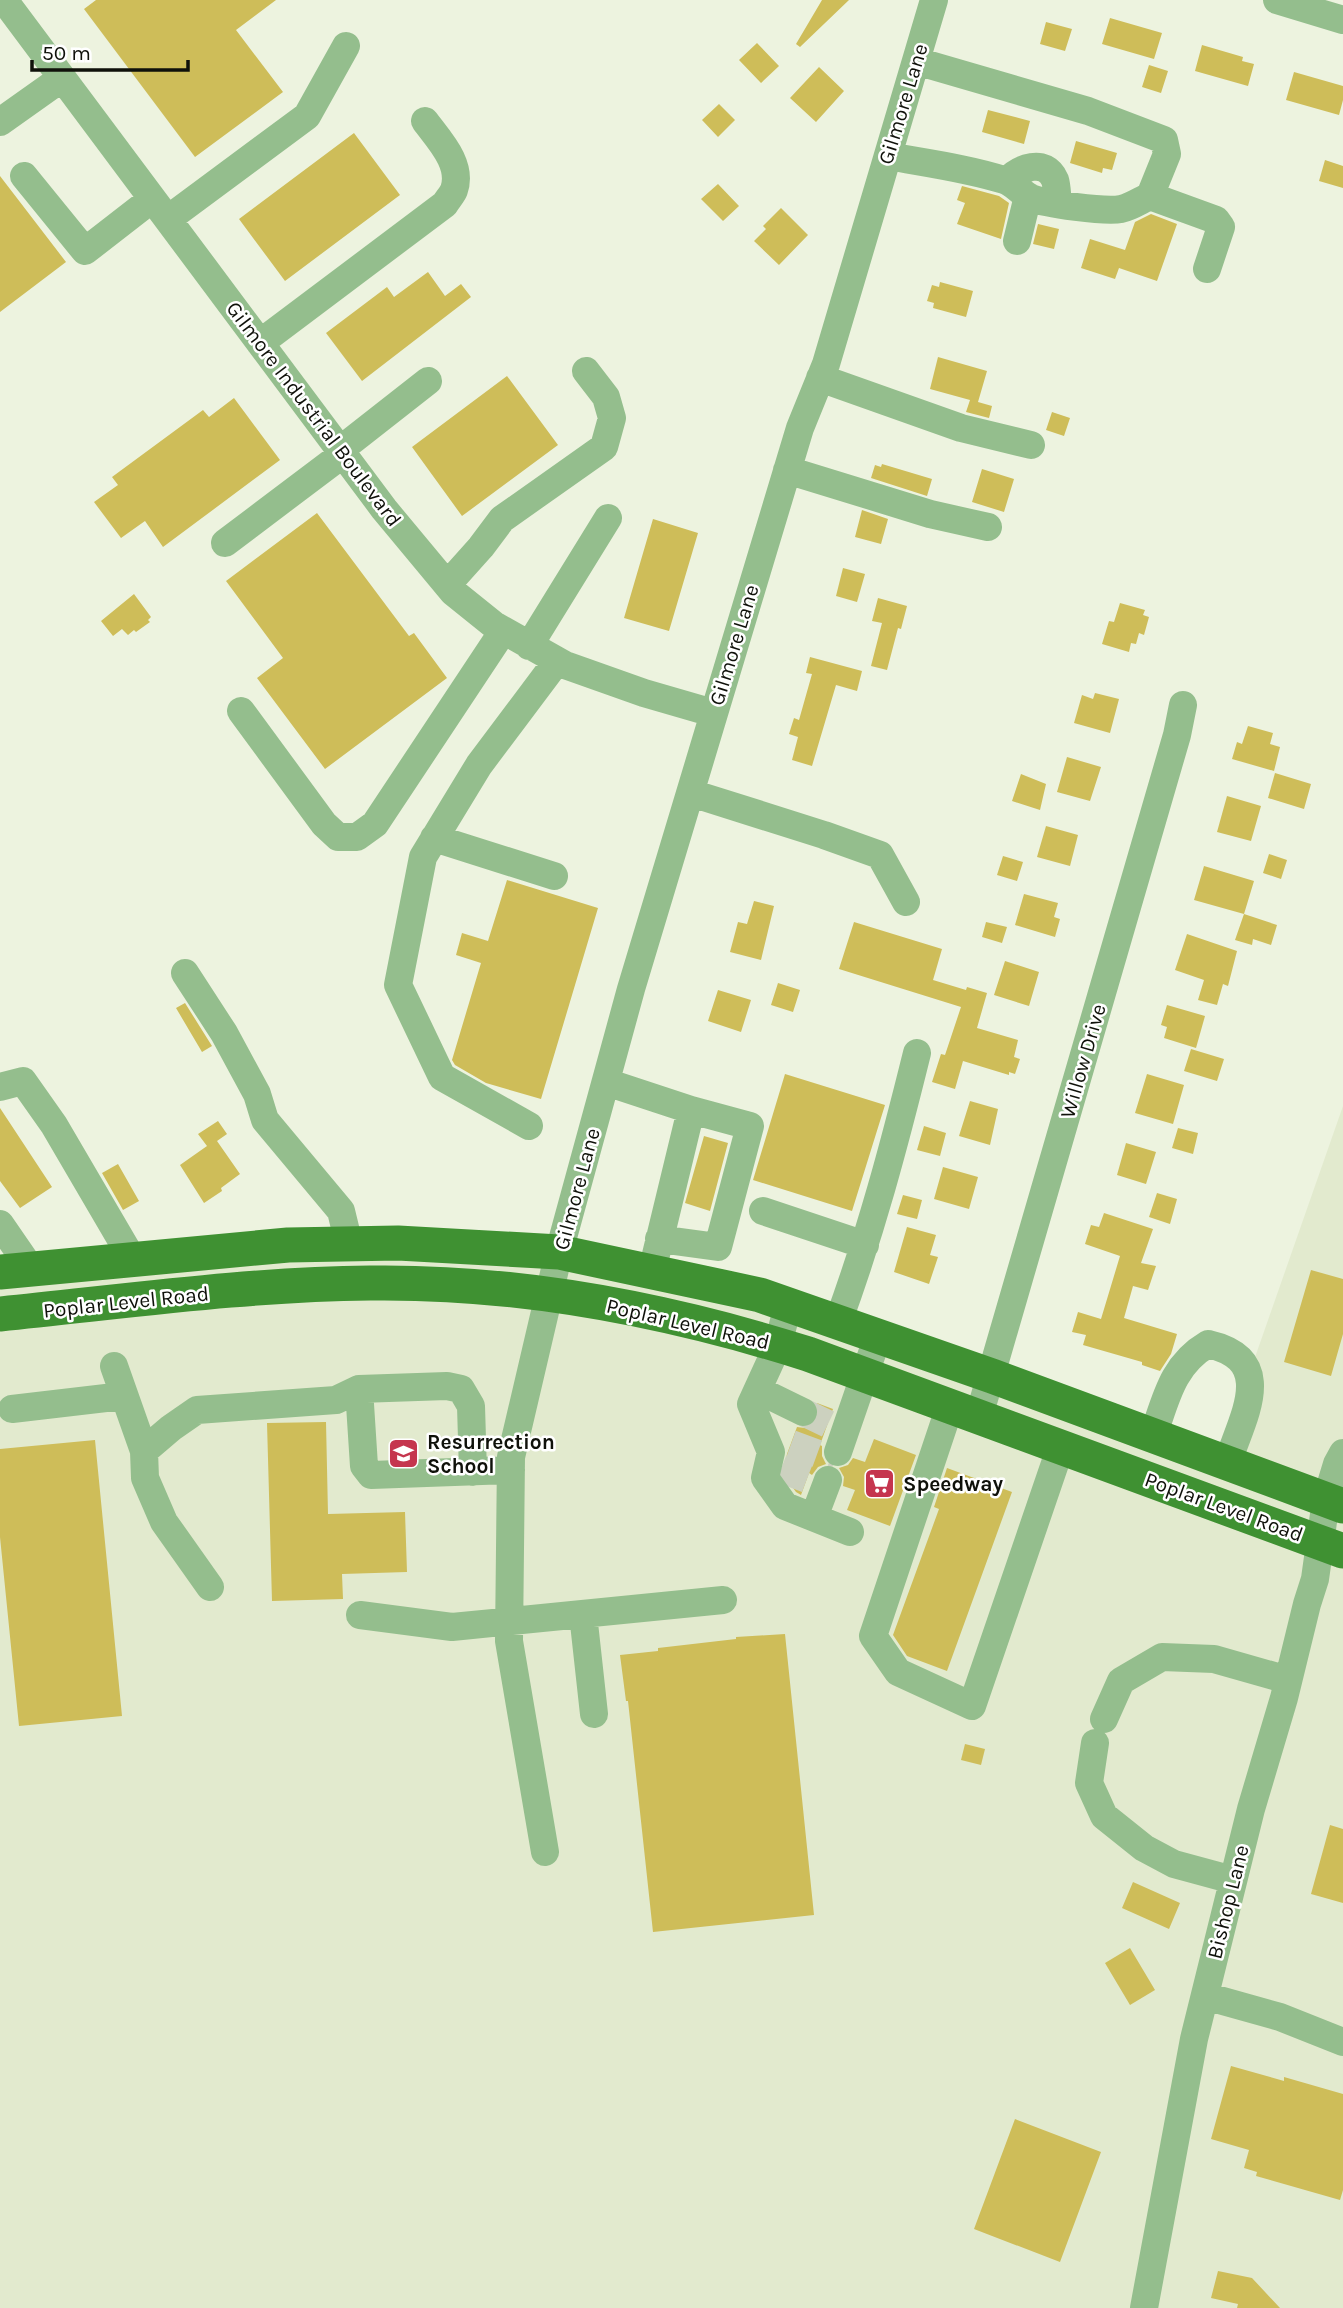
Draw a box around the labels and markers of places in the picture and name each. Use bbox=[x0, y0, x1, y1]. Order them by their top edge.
place label: Resurrection School bbox=[427, 1430, 555, 1478]
school or university icon: Resurrection School bbox=[387, 1437, 421, 1471]
supermarket icon: Speedway bbox=[863, 1467, 897, 1501]
place label: Speedway bbox=[903, 1472, 1004, 1496]

